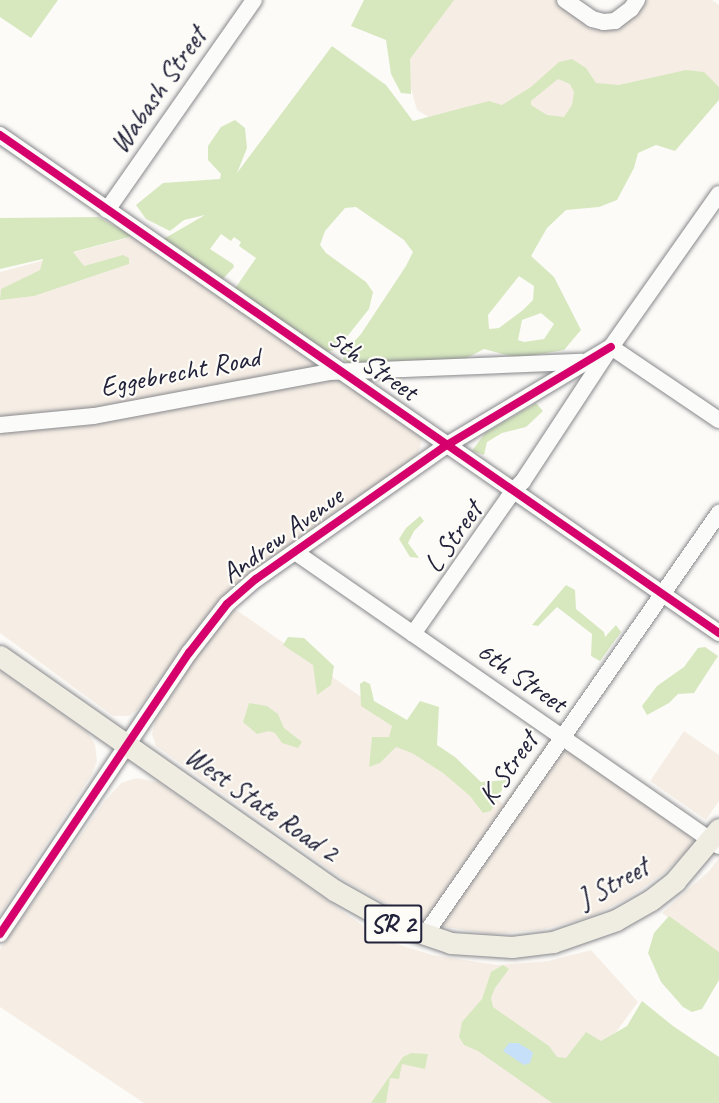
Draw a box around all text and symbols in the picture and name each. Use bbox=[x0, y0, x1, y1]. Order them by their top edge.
street label: Wabash Street bbox=[102, 21, 214, 159]
street label: 5th Street bbox=[321, 322, 425, 408]
street label: Eggebrecht Road bbox=[98, 340, 262, 404]
street label: Andrew Avenue bbox=[215, 480, 349, 590]
street label: L Street bbox=[416, 495, 490, 579]
street label: 6th Street bbox=[470, 634, 574, 720]
street label: K Street bbox=[471, 725, 545, 811]
street label: West State Road 2 bbox=[178, 738, 346, 870]
street label: J Street bbox=[571, 850, 655, 916]
road number: SR 2 bbox=[363, 900, 423, 948]

